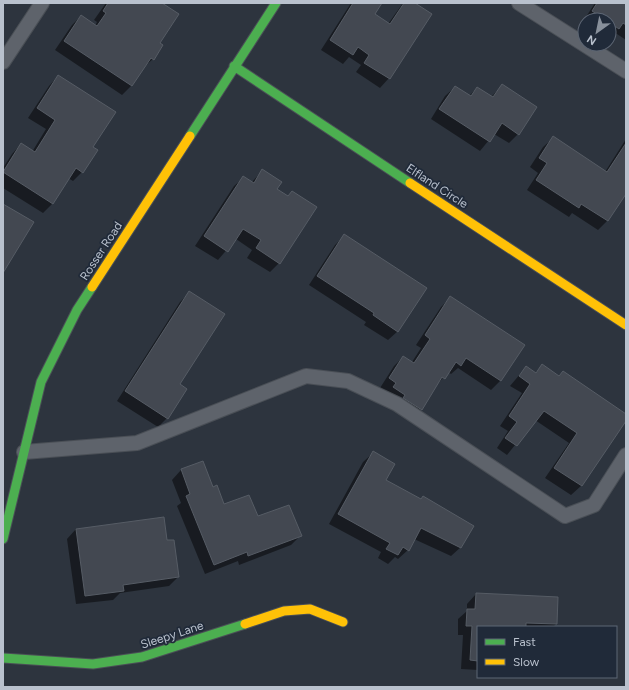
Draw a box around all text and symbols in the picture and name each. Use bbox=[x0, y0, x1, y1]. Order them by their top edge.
north arrow bbox=[577, 12, 617, 52]
text: N bbox=[585, 32, 599, 48]
street label: Elfland Circle bbox=[403, 161, 471, 211]
street label: Rosser Road bbox=[77, 219, 125, 283]
street label: Sleepy Lane bbox=[139, 618, 205, 652]
legend bbox=[477, 626, 617, 678]
text: Fast bbox=[513, 635, 536, 649]
text: Slow bbox=[513, 655, 540, 669]

